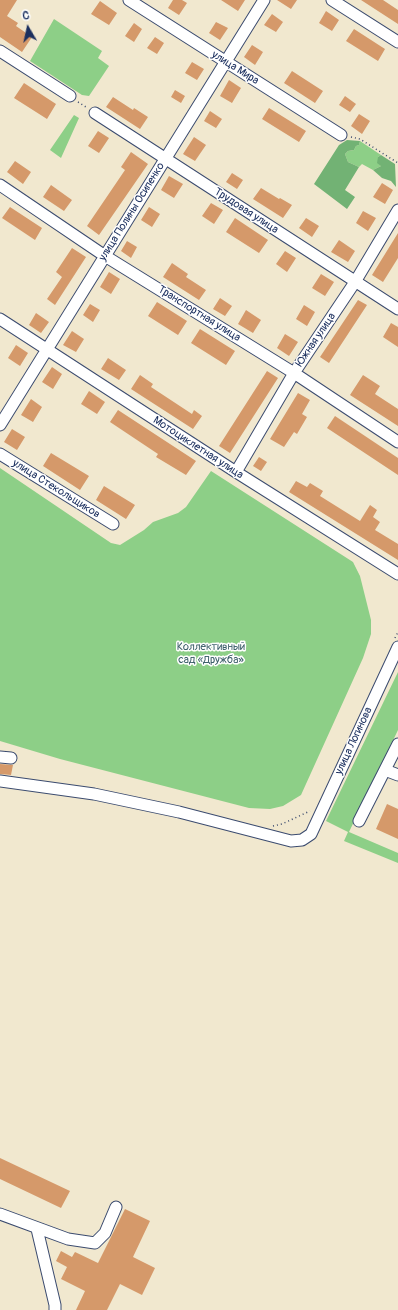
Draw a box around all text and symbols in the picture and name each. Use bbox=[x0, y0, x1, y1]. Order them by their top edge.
north arrow bbox=[8, 8, 48, 48]
text: С bbox=[22, 9, 30, 23]
street label: улица Мира bbox=[209, 48, 261, 88]
street label: улица Полины Осипенко bbox=[96, 160, 168, 264]
street label: Трудовая улица bbox=[211, 185, 281, 237]
street label: Транспортная улица bbox=[155, 283, 243, 345]
street label: Южная улица bbox=[293, 311, 339, 369]
street label: Мотоциклетная улица bbox=[150, 414, 246, 482]
street label: улица Стекольщиков bbox=[10, 457, 102, 521]
park label: Коллективный сад «Дружба» bbox=[177, 640, 245, 666]
street label: улица Логинова bbox=[333, 705, 375, 777]

